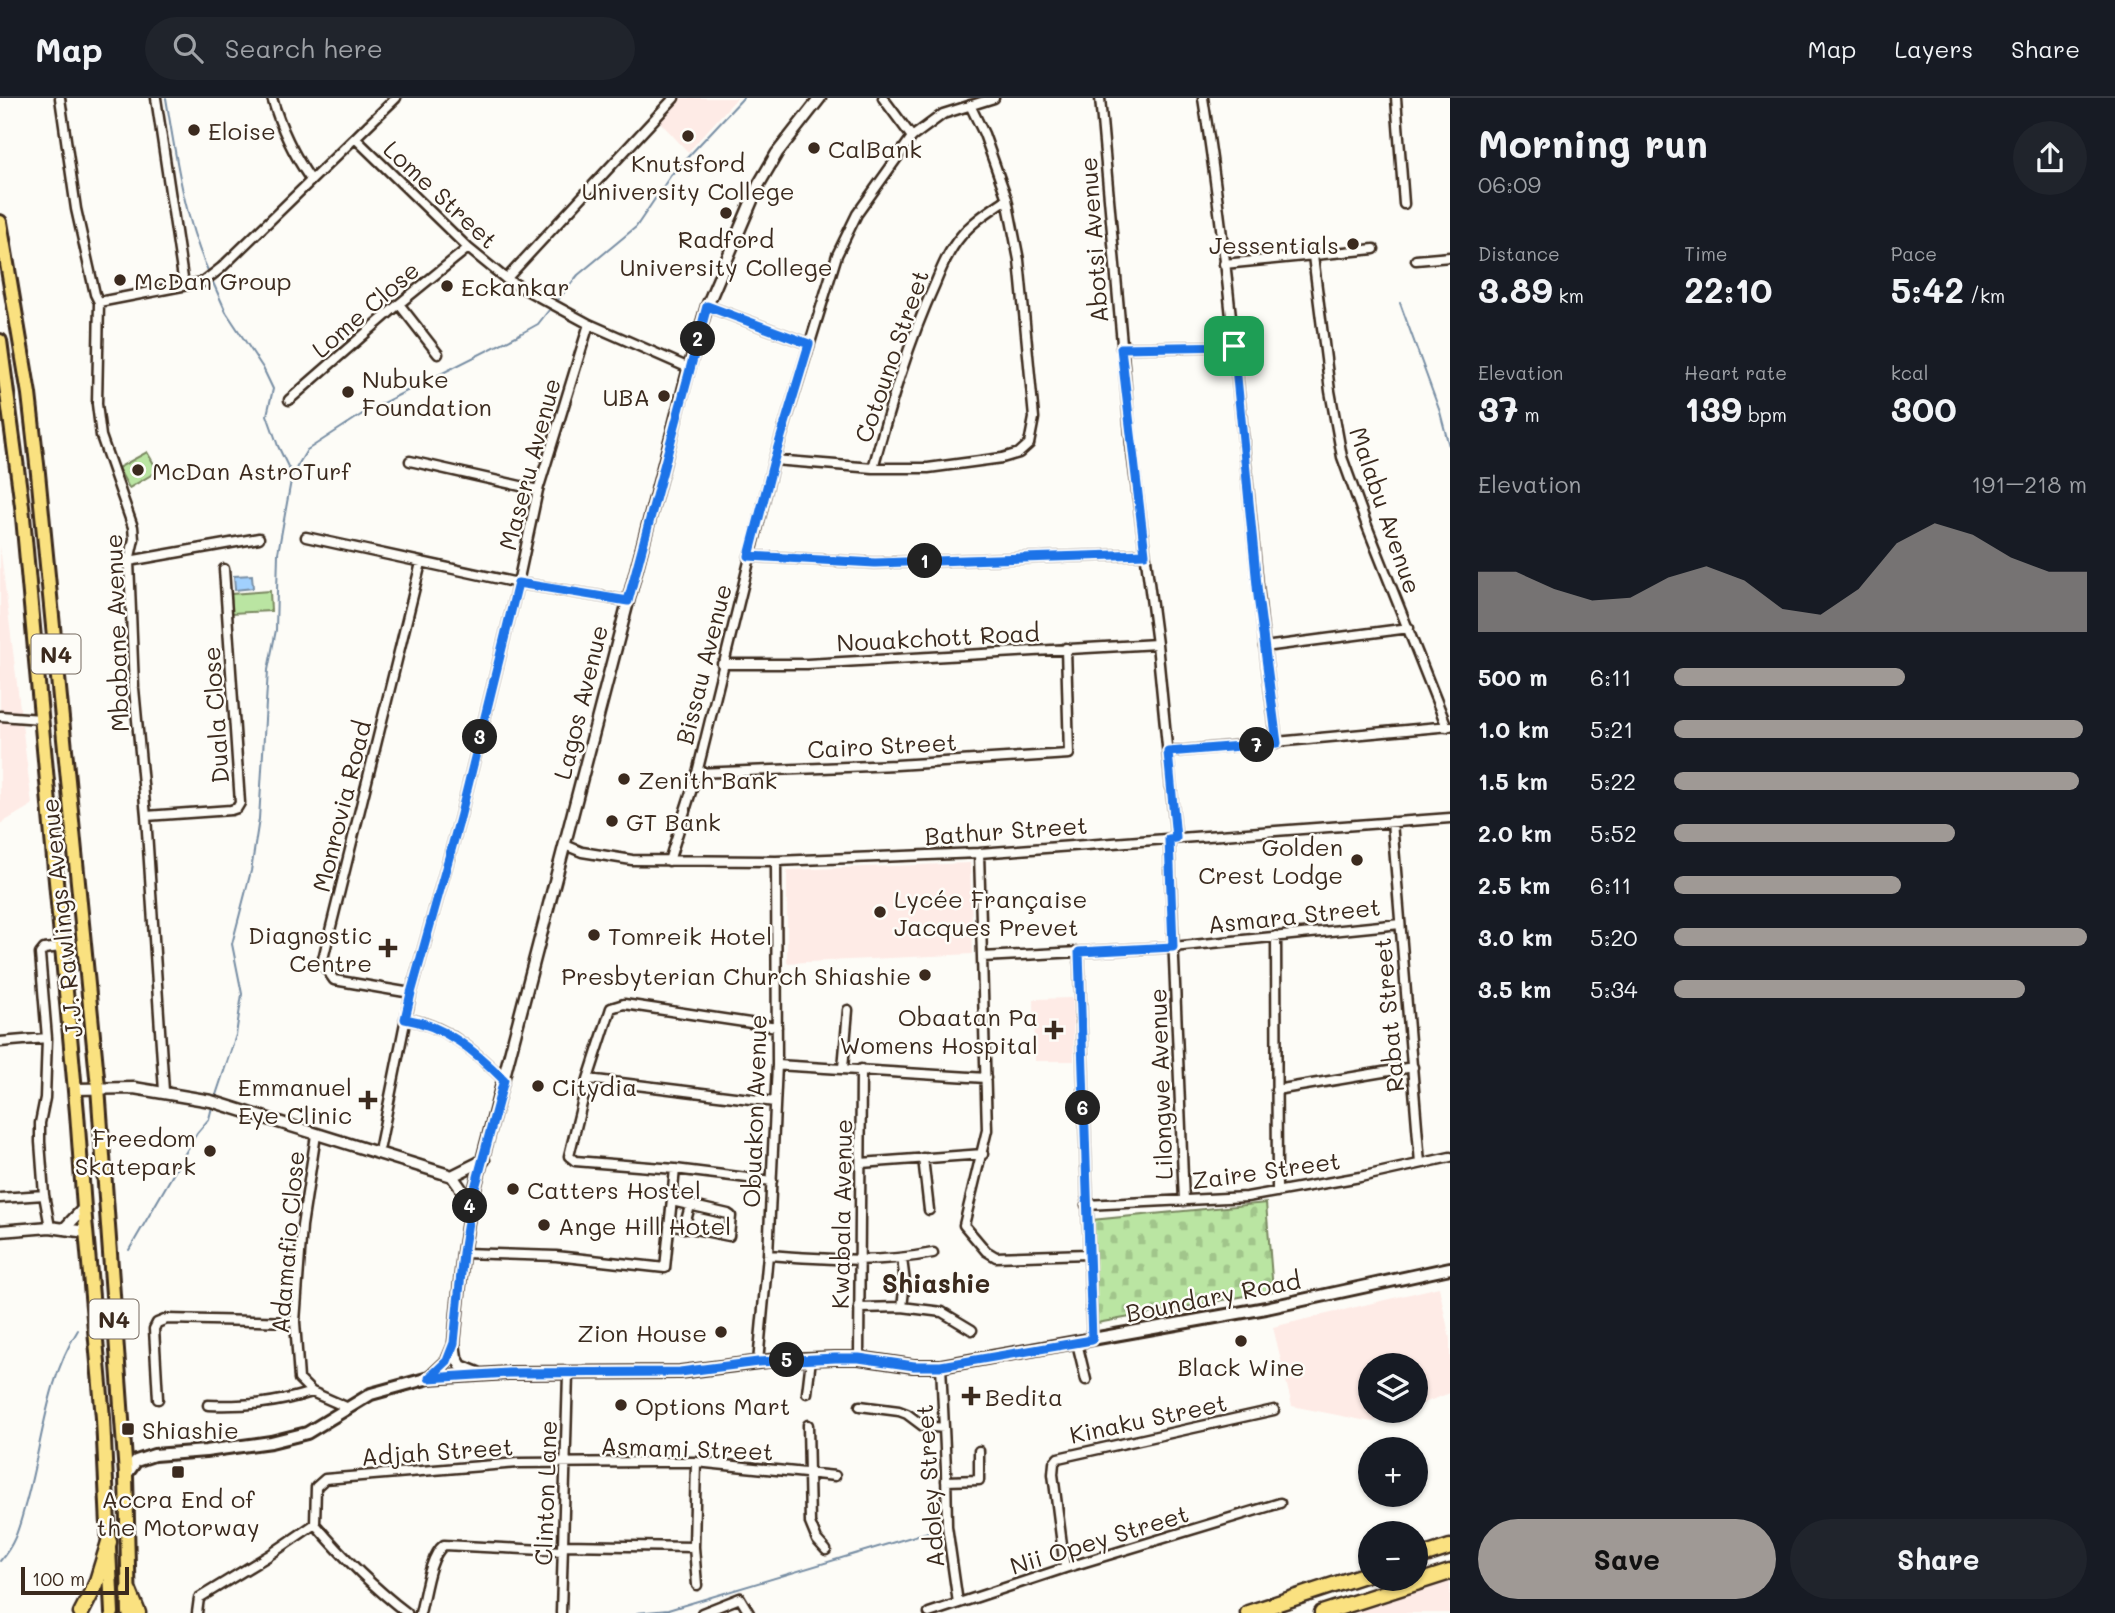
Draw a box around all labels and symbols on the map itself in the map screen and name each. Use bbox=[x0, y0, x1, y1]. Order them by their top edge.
place label: Eloise bbox=[208, 115, 276, 146]
marker: Eloise bbox=[186, 122, 202, 138]
marker: Knutsford University College bbox=[680, 128, 696, 144]
street label: Lome Street bbox=[377, 133, 505, 255]
place label: CalBank bbox=[828, 133, 922, 164]
marker: CalBank bbox=[806, 140, 822, 156]
place label: Knutsford University College bbox=[581, 147, 795, 206]
street label: Abotsi Avenue bbox=[1072, 156, 1114, 324]
marker: Radford University College bbox=[718, 205, 734, 221]
place label: Radford University College bbox=[619, 223, 833, 282]
place label: Jessentials bbox=[1209, 229, 1339, 260]
marker: Jessentials bbox=[1345, 236, 1361, 252]
street label: Lome Close bbox=[305, 254, 425, 364]
place label: McDan Group bbox=[134, 265, 292, 296]
street label: Cotouno Street bbox=[847, 265, 935, 447]
place label: Eckankar bbox=[461, 271, 570, 302]
marker: McDan Group bbox=[112, 272, 128, 288]
marker: Eckankar bbox=[439, 278, 455, 294]
pin bbox=[1204, 316, 1264, 376]
pin: 2 bbox=[680, 322, 716, 356]
place label: Nubuke Foundation bbox=[362, 363, 492, 422]
street label: Maseru Avenue bbox=[491, 375, 567, 553]
place label: UBA bbox=[602, 381, 650, 412]
marker: Nubuke Foundation bbox=[340, 384, 356, 400]
marker: UBA bbox=[656, 388, 672, 404]
street label: Malabu Avenue bbox=[1343, 423, 1429, 597]
place label: McDan AstroTurf bbox=[152, 455, 351, 486]
marker: McDan AstroTurf bbox=[130, 462, 146, 478]
street label: Mbabane Avenue bbox=[97, 533, 135, 733]
pin: 1 bbox=[908, 544, 942, 578]
street label: Bissau Avenue bbox=[668, 580, 738, 748]
street label: Nouakchott Road bbox=[836, 616, 1040, 658]
street label: Lagos Avenue bbox=[546, 622, 614, 782]
road number: N4 bbox=[32, 634, 80, 674]
street label: Duala Close bbox=[195, 646, 235, 784]
street label: Monrovia Road bbox=[305, 717, 377, 895]
pin: 3 bbox=[462, 720, 498, 754]
street label: Cairo Street bbox=[806, 726, 958, 764]
pin: 7 bbox=[1240, 728, 1274, 762]
place label: Zenith Bank bbox=[638, 764, 777, 795]
marker: Zenith Bank bbox=[616, 771, 632, 787]
street label: J.J. Rawlings Avenue bbox=[33, 797, 89, 1039]
place label: GT Bank bbox=[626, 806, 721, 837]
street label: Bathur Street bbox=[924, 809, 1088, 851]
marker: GT Bank bbox=[604, 813, 620, 829]
place label: Golden Crest Lodge bbox=[1198, 831, 1343, 890]
marker: Golden Crest Lodge bbox=[1349, 852, 1365, 868]
place label: Lycée Française Jacques Prevet bbox=[894, 883, 1087, 942]
street label: Asmara Street bbox=[1206, 891, 1382, 939]
marker: Lycée Française Jacques Prevet bbox=[872, 904, 888, 920]
place label: Diagnostic Centre bbox=[248, 919, 372, 978]
place label: Tomreik Hotel bbox=[608, 920, 772, 951]
marker: Tomreik Hotel bbox=[586, 927, 602, 943]
street label: Rabat Street bbox=[1366, 936, 1410, 1094]
marker: Diagnostic Centre bbox=[378, 938, 398, 958]
place label: Presbyterian Church Shiashie bbox=[561, 960, 911, 991]
marker: Presbyterian Church Shiashie bbox=[917, 967, 933, 983]
street label: Lilongwe Avenue bbox=[1141, 988, 1179, 1180]
place label: Obaatan Pa Womens Hospital bbox=[839, 1001, 1038, 1060]
street label: Obuakon Avenue bbox=[735, 1014, 773, 1208]
marker: Obaatan Pa Womens Hospital bbox=[1044, 1020, 1064, 1040]
place label: Emmanuel Eye Clinic bbox=[238, 1071, 352, 1130]
place label: Citydia bbox=[552, 1071, 637, 1102]
marker: Citydia bbox=[530, 1078, 546, 1094]
marker: Emmanuel Eye Clinic bbox=[358, 1090, 378, 1110]
pin: 6 bbox=[1066, 1090, 1100, 1126]
street label: Kwabala Avenue bbox=[824, 1119, 858, 1309]
place label: Freedom Skatepark bbox=[75, 1122, 196, 1181]
marker: Freedom Skatepark bbox=[202, 1143, 218, 1159]
street label: Zaire Street bbox=[1190, 1144, 1342, 1196]
street label: Adamafio Close bbox=[264, 1149, 310, 1335]
place label: Catters Hostel bbox=[527, 1174, 701, 1205]
marker: Catters Hostel bbox=[505, 1181, 521, 1197]
pin: 4 bbox=[452, 1188, 488, 1224]
place label: Ange Hill Hotel bbox=[558, 1210, 731, 1241]
marker: Ange Hill Hotel bbox=[536, 1217, 552, 1233]
street label: Boundary Road bbox=[1123, 1264, 1303, 1328]
district label: Shiashie bbox=[882, 1266, 990, 1300]
road number: N4 bbox=[90, 1300, 138, 1338]
place label: Zion House bbox=[577, 1317, 707, 1348]
marker: Zion House bbox=[713, 1324, 729, 1340]
marker: Black Wine bbox=[1233, 1333, 1249, 1349]
pin: 5 bbox=[770, 1342, 804, 1378]
place label: Black Wine bbox=[1178, 1351, 1304, 1382]
place label: Bedita bbox=[985, 1381, 1063, 1412]
street label: Kinaku Street bbox=[1066, 1386, 1230, 1450]
marker: Bedita bbox=[963, 1388, 979, 1404]
place label: Options Mart bbox=[635, 1390, 790, 1421]
marker: Options Mart bbox=[613, 1397, 629, 1413]
street label: Adoley Street bbox=[908, 1403, 950, 1569]
place label: Shiashie bbox=[142, 1414, 239, 1445]
street label: Clinton Lane bbox=[527, 1420, 563, 1566]
marker: Shiashie bbox=[120, 1421, 136, 1437]
street label: Asmami Street bbox=[600, 1429, 774, 1467]
street label: Adjah Street bbox=[360, 1430, 514, 1472]
marker: Accra End of the Motorway bbox=[170, 1464, 186, 1480]
place label: Accra End of the Motorway bbox=[97, 1483, 259, 1542]
street label: Nii Opey Street bbox=[1006, 1497, 1192, 1581]
scale bar bbox=[21, 1564, 130, 1596]

